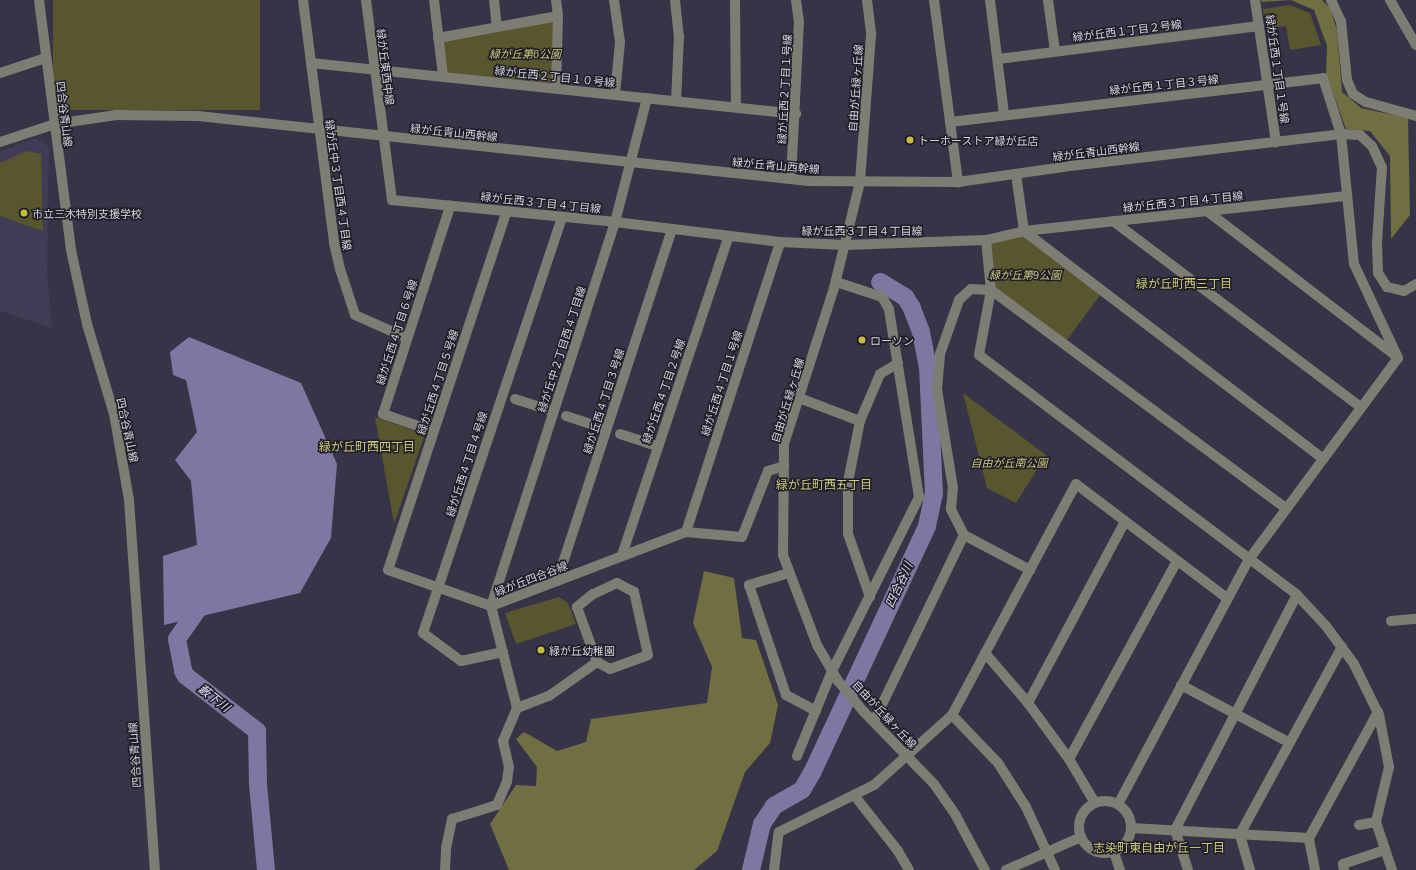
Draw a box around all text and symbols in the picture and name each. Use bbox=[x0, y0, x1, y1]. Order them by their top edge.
street label: 緑が丘西１丁目１号線 bbox=[1264, 14, 1292, 124]
street label: 緑が丘西１丁目２号線 bbox=[1072, 17, 1182, 43]
street label: 緑が丘東西中線 bbox=[375, 28, 397, 106]
street label: 緑が丘西２丁目１号線 bbox=[775, 34, 793, 144]
street label: 自由が丘緑ヶ丘線 bbox=[845, 44, 865, 132]
park label: 緑が丘第6公園 bbox=[489, 46, 561, 60]
street label: 緑が丘西２丁目１０号線 bbox=[494, 63, 616, 89]
street label: 緑が丘西１丁目３号線 bbox=[1109, 72, 1219, 96]
street label: 四合谷青山線 bbox=[54, 80, 76, 148]
street label: 緑が丘中３丁目西４丁目線 bbox=[323, 119, 355, 251]
street label: 緑が丘青山西幹線 bbox=[410, 121, 498, 143]
place label: トーホーストア緑が丘店 bbox=[918, 133, 1039, 147]
marker: トーホーストア緑が丘店 bbox=[905, 135, 915, 145]
street label: 緑が丘青山西幹線 bbox=[1052, 139, 1140, 163]
street label: 緑が丘青山西幹線 bbox=[732, 155, 820, 175]
street label: 緑が丘西３丁目４丁目線 bbox=[1122, 188, 1244, 214]
street label: 緑が丘西３丁目４丁目線 bbox=[480, 189, 602, 215]
place label: 市立三木特別支援学校 bbox=[32, 206, 142, 220]
marker: 市立三木特別支援学校 bbox=[19, 208, 29, 218]
street label: 緑が丘西３丁目４丁目線 bbox=[802, 223, 922, 237]
park label: 緑が丘第9公園 bbox=[989, 267, 1061, 281]
district label: 緑が丘町西三丁目 bbox=[1136, 277, 1232, 291]
street label: 緑が丘西４丁目６号線 bbox=[373, 278, 419, 386]
street label: 緑が丘中２丁目西４丁目線 bbox=[534, 284, 588, 414]
street label: 緑が丘西４丁目５号線 bbox=[414, 328, 460, 436]
street label: 緑が丘西４丁目１号線 bbox=[698, 329, 744, 437]
place label: ローソン bbox=[870, 333, 914, 347]
marker: ローソン bbox=[857, 335, 867, 345]
street label: 緑が丘西４丁目２号線 bbox=[639, 337, 687, 445]
street label: 緑が丘西４丁目３号線 bbox=[580, 347, 626, 455]
street label: 自由が丘緑ヶ丘線 bbox=[768, 356, 806, 444]
street label: 四合谷青山線 bbox=[115, 396, 141, 464]
street label: 緑が丘西４丁目４号線 bbox=[443, 410, 489, 518]
district label: 緑が丘町西四丁目 bbox=[319, 440, 415, 454]
park label: 自由が丘南公園 bbox=[971, 455, 1047, 469]
district label: 緑が丘町西五丁目 bbox=[776, 478, 872, 492]
street label: 緑が丘四合谷線 bbox=[493, 558, 569, 598]
water label: 四合谷川 bbox=[882, 560, 916, 610]
place label: 緑が丘幼稚園 bbox=[549, 643, 615, 657]
marker: 緑が丘幼稚園 bbox=[536, 645, 546, 655]
street label: 自由が丘緑ヶ丘線 bbox=[850, 677, 920, 751]
water label: 藪下川 bbox=[195, 681, 233, 715]
street label: 四合谷青山線 bbox=[125, 722, 143, 788]
district label: 志染町東自由が丘一丁目 bbox=[1093, 841, 1225, 855]

